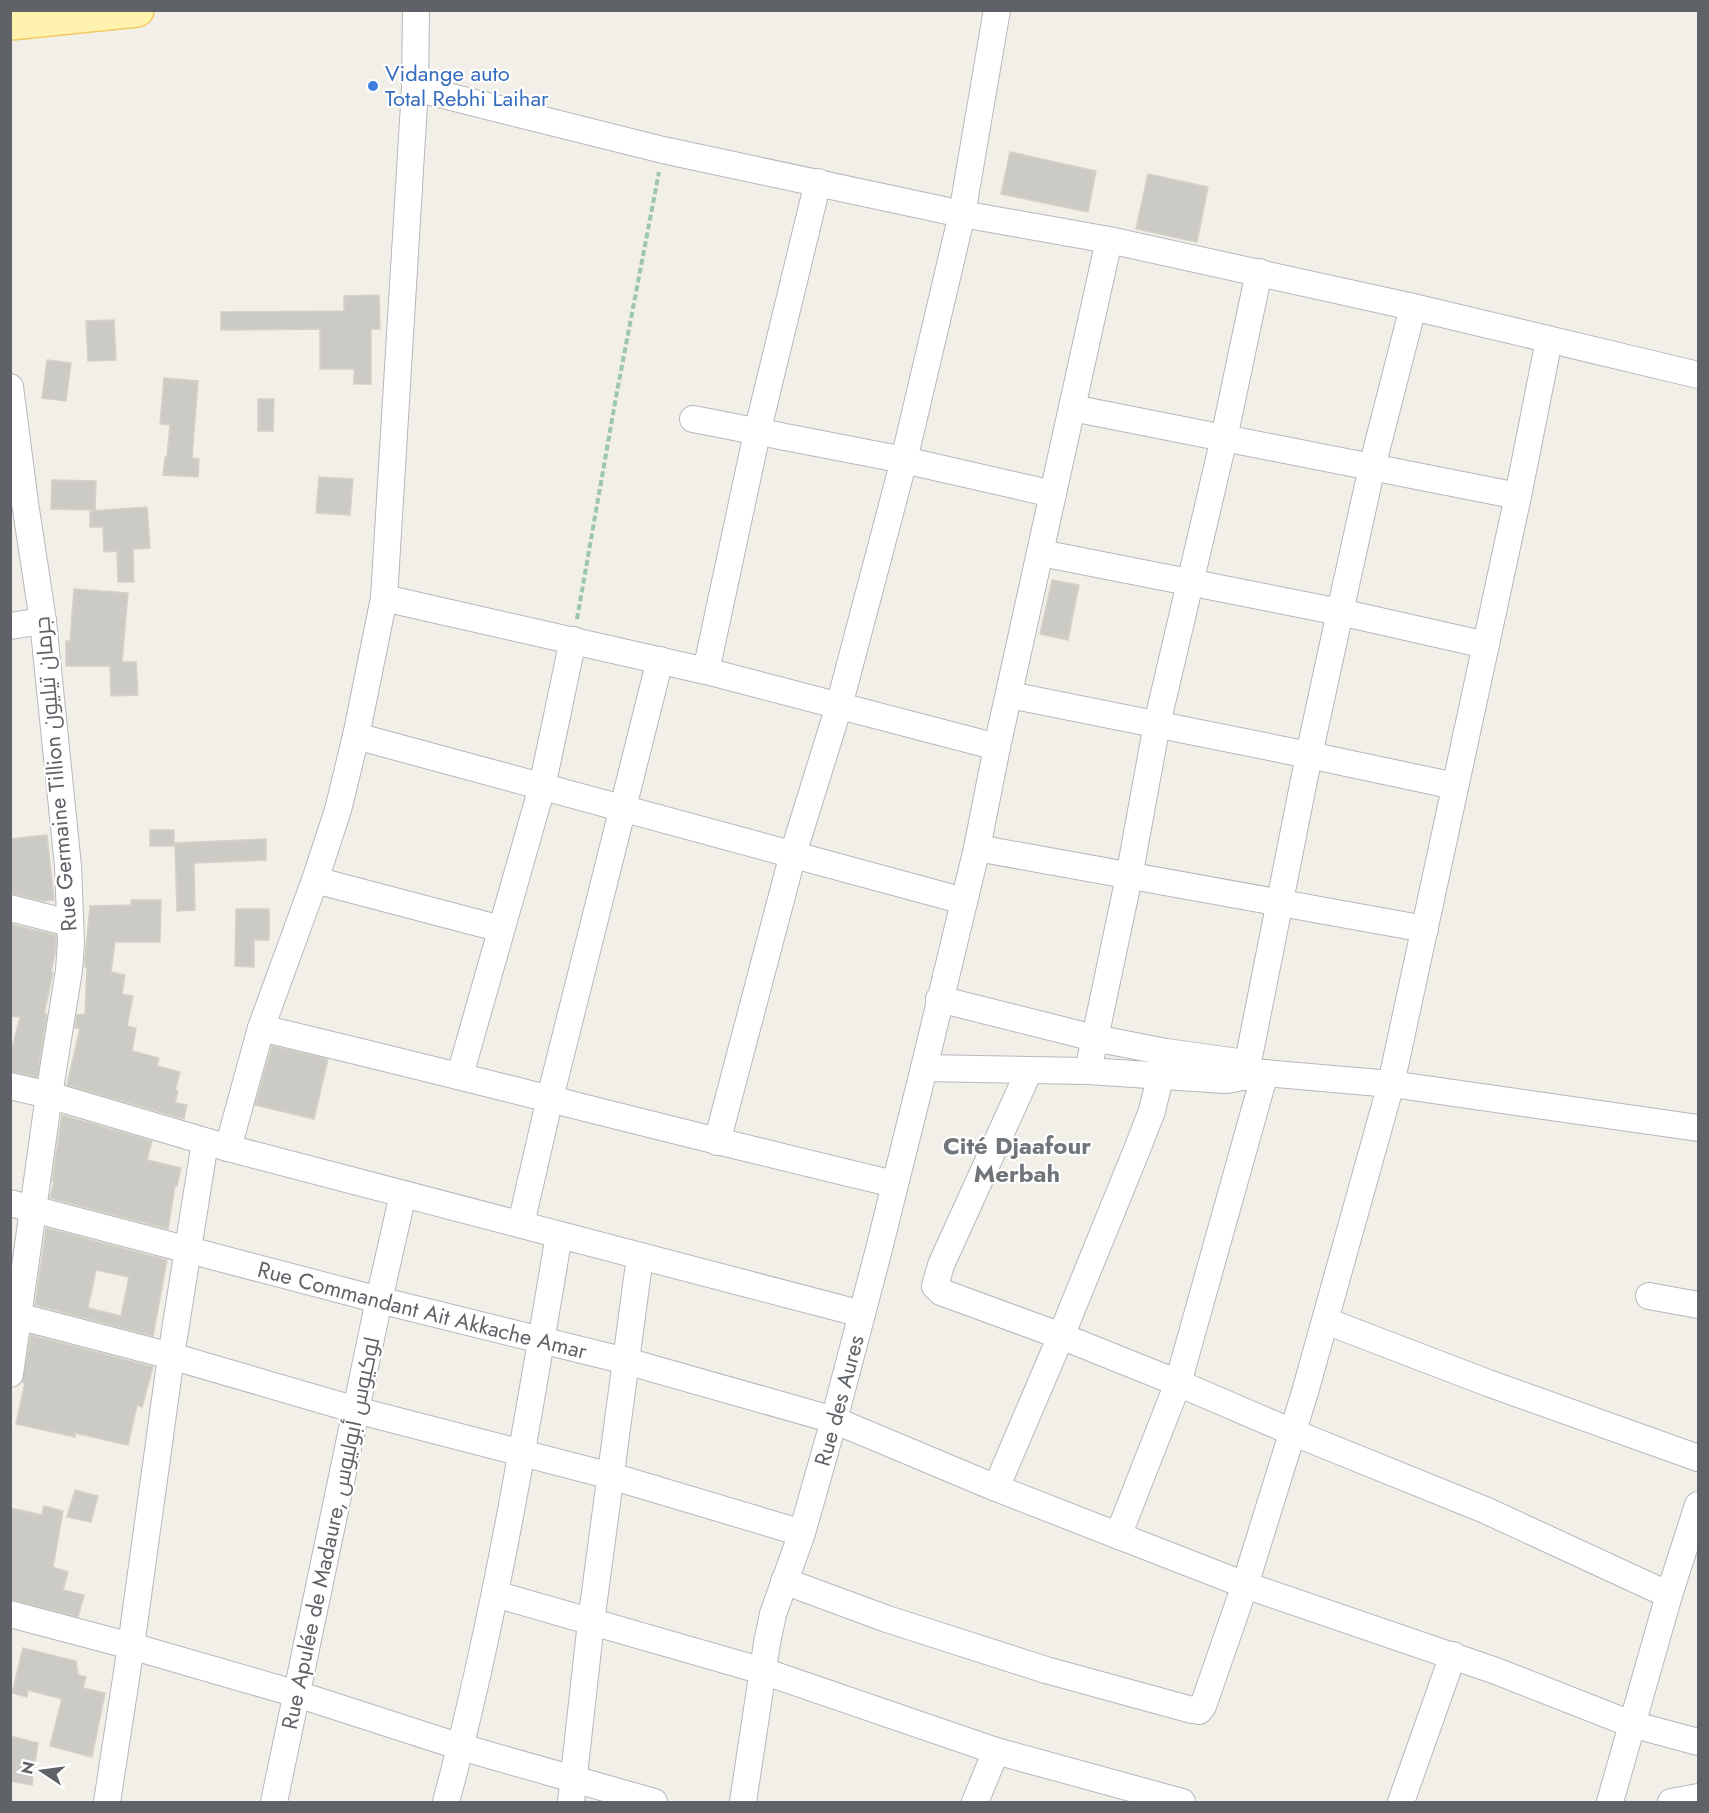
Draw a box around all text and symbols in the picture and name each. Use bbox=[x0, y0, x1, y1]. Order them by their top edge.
place label: Vidange auto Total Rebhi Laihar bbox=[385, 57, 549, 114]
marker: Vidange auto Total Rebhi Laihar bbox=[366, 79, 380, 93]
street label: Rue Germaine Tillion جرمان تيليون bbox=[25, 615, 85, 933]
district label: Cité Djaafour Merbah bbox=[943, 1128, 1091, 1191]
street label: Rue Commandant Ait Akkache Amar bbox=[254, 1253, 591, 1367]
street label: Rue des Aures bbox=[806, 1331, 872, 1470]
street label: Rue Apulée de Madaure, لوكيوس أبوليوس bbox=[273, 1334, 387, 1732]
north arrow bbox=[12, 1741, 72, 1801]
text: N bbox=[15, 1759, 41, 1777]

